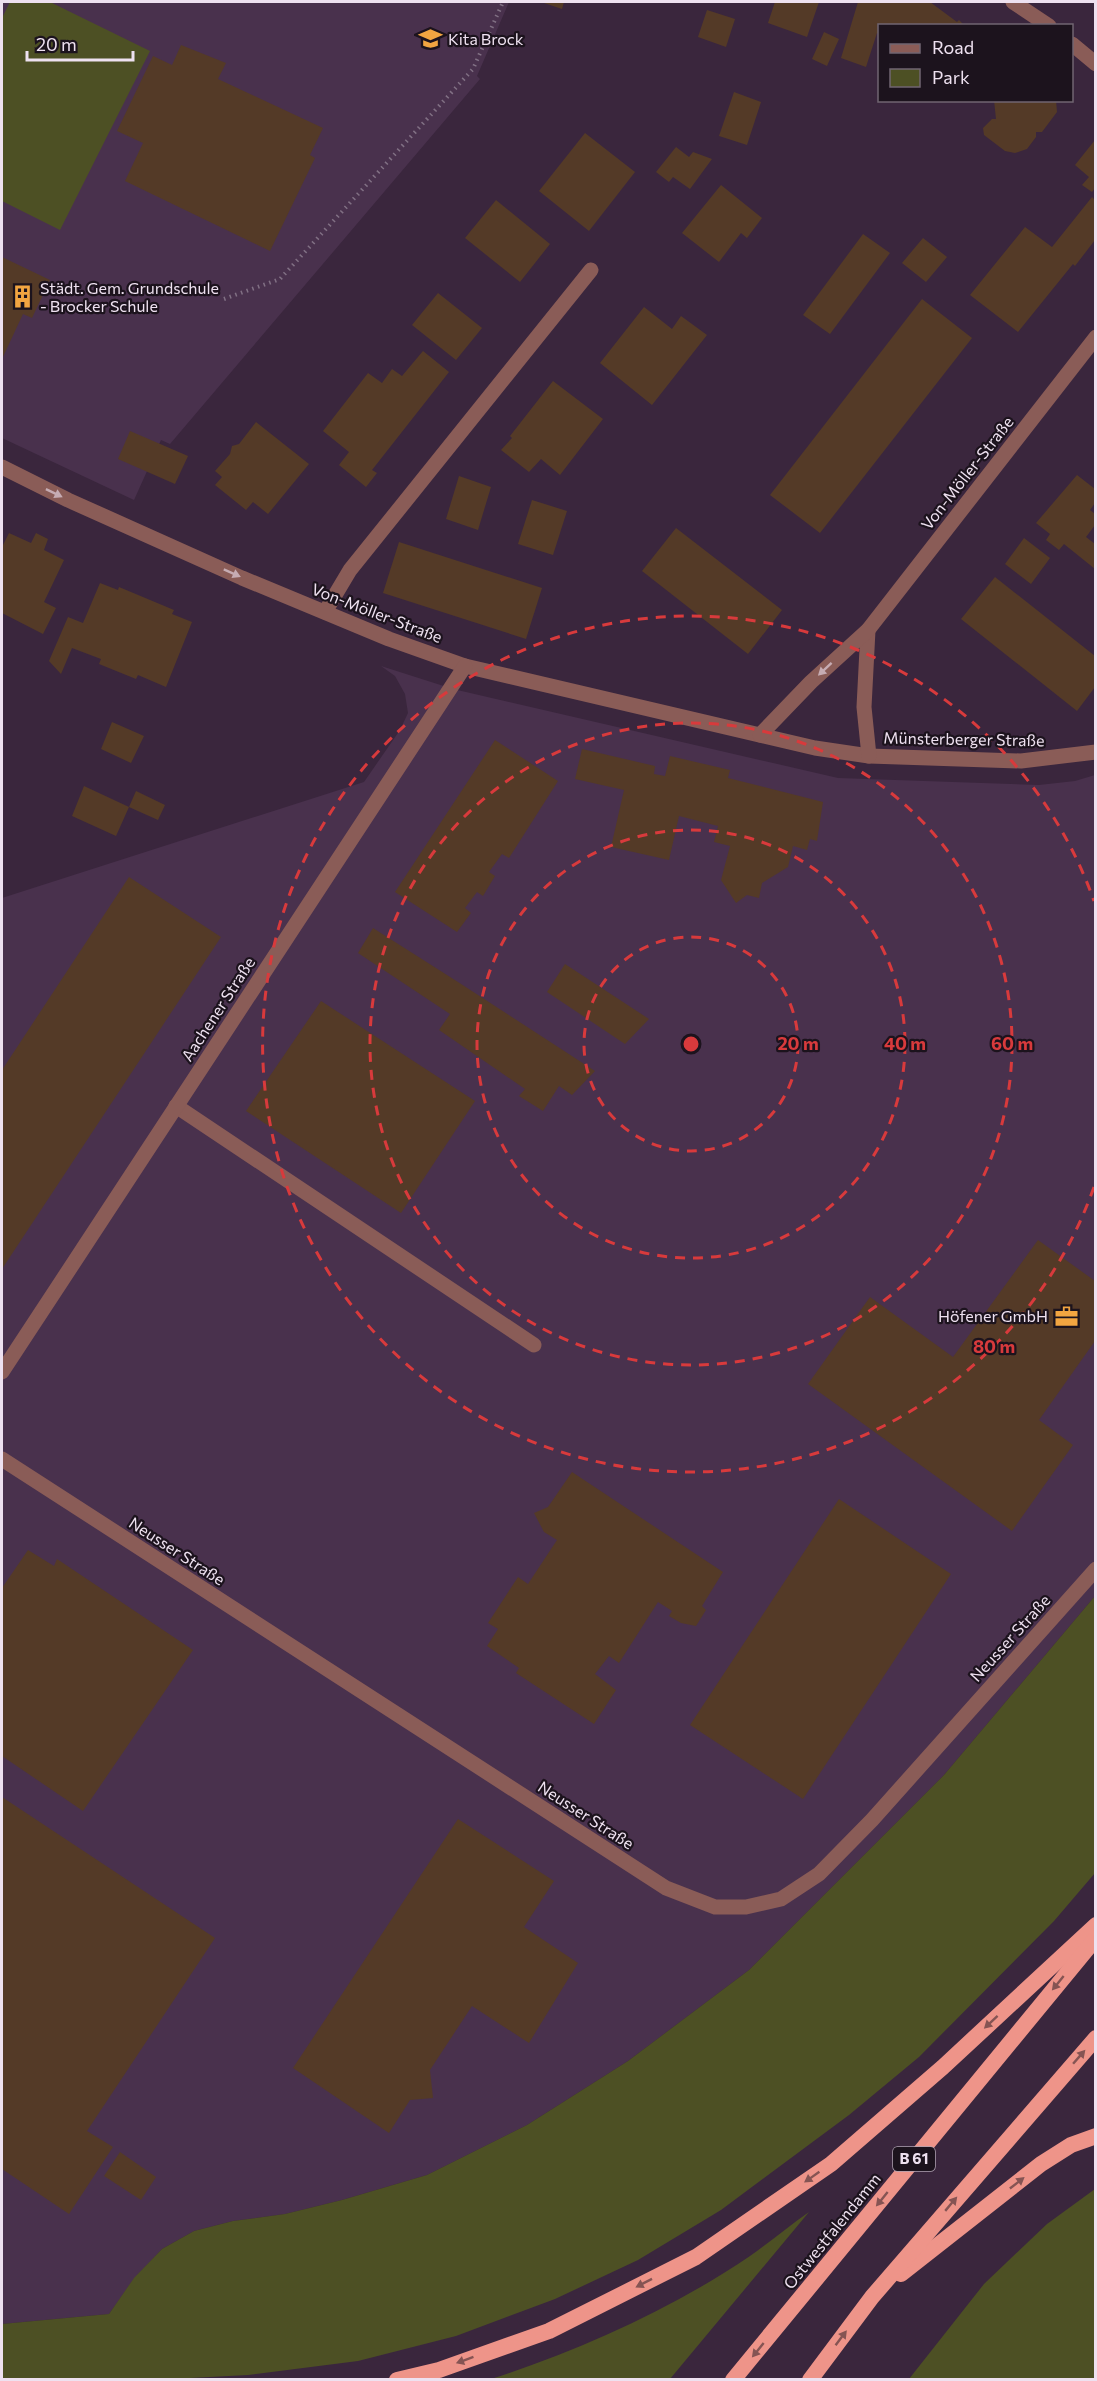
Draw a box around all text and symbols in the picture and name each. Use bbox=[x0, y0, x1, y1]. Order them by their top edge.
scale bar bbox=[27, 24, 134, 62]
legend bbox=[878, 24, 1073, 102]
school or university icon: Kita Brock bbox=[417, 26, 443, 52]
place label: Kita Brock bbox=[448, 29, 524, 48]
text: 20 m bbox=[36, 33, 77, 55]
text: Road bbox=[932, 36, 974, 58]
text: Park bbox=[932, 66, 970, 88]
place label: Städt. Gem. Grundschule - Brocker Schule bbox=[40, 278, 219, 315]
building icon: Städt. Gem. Grundschule - Brocker Schule bbox=[9, 284, 35, 310]
street label: Von-Möller-Straße bbox=[917, 412, 1017, 533]
one-way arrow bbox=[45, 489, 62, 498]
one-way arrow bbox=[223, 569, 240, 578]
street label: Von-Möller-Straße bbox=[309, 579, 445, 646]
one-way arrow bbox=[817, 662, 832, 676]
street label: Münsterberger Straße bbox=[883, 728, 1045, 749]
street label: Aachener Straße bbox=[177, 953, 258, 1064]
text: 20 m bbox=[777, 1032, 819, 1054]
text: 40 m bbox=[884, 1032, 926, 1054]
text: 60 m bbox=[991, 1032, 1033, 1054]
centre of rings bbox=[681, 1034, 701, 1054]
office icon: Höfener GmbH bbox=[1053, 1303, 1079, 1329]
place label: Höfener GmbH bbox=[938, 1306, 1048, 1325]
text: 80 m bbox=[973, 1335, 1015, 1357]
street label: Neusser Straße bbox=[126, 1513, 229, 1589]
street label: Neusser Straße bbox=[966, 1590, 1054, 1685]
street label: Neusser Straße bbox=[535, 1777, 638, 1853]
one-way arrow bbox=[1052, 1975, 1065, 1991]
one-way arrow bbox=[985, 2015, 999, 2029]
one-way arrow bbox=[1072, 2050, 1085, 2065]
road number: B 61 bbox=[893, 2147, 935, 2171]
street label: Ostwestfalendamm bbox=[779, 2169, 884, 2292]
one-way arrow bbox=[804, 2171, 820, 2182]
one-way arrow bbox=[1009, 2176, 1025, 2189]
one-way arrow bbox=[875, 2191, 888, 2207]
one-way arrow bbox=[944, 2196, 957, 2212]
one-way arrow bbox=[635, 2279, 652, 2288]
one-way arrow bbox=[834, 2331, 846, 2346]
one-way arrow bbox=[752, 2342, 765, 2357]
one-way arrow bbox=[456, 2356, 474, 2366]

